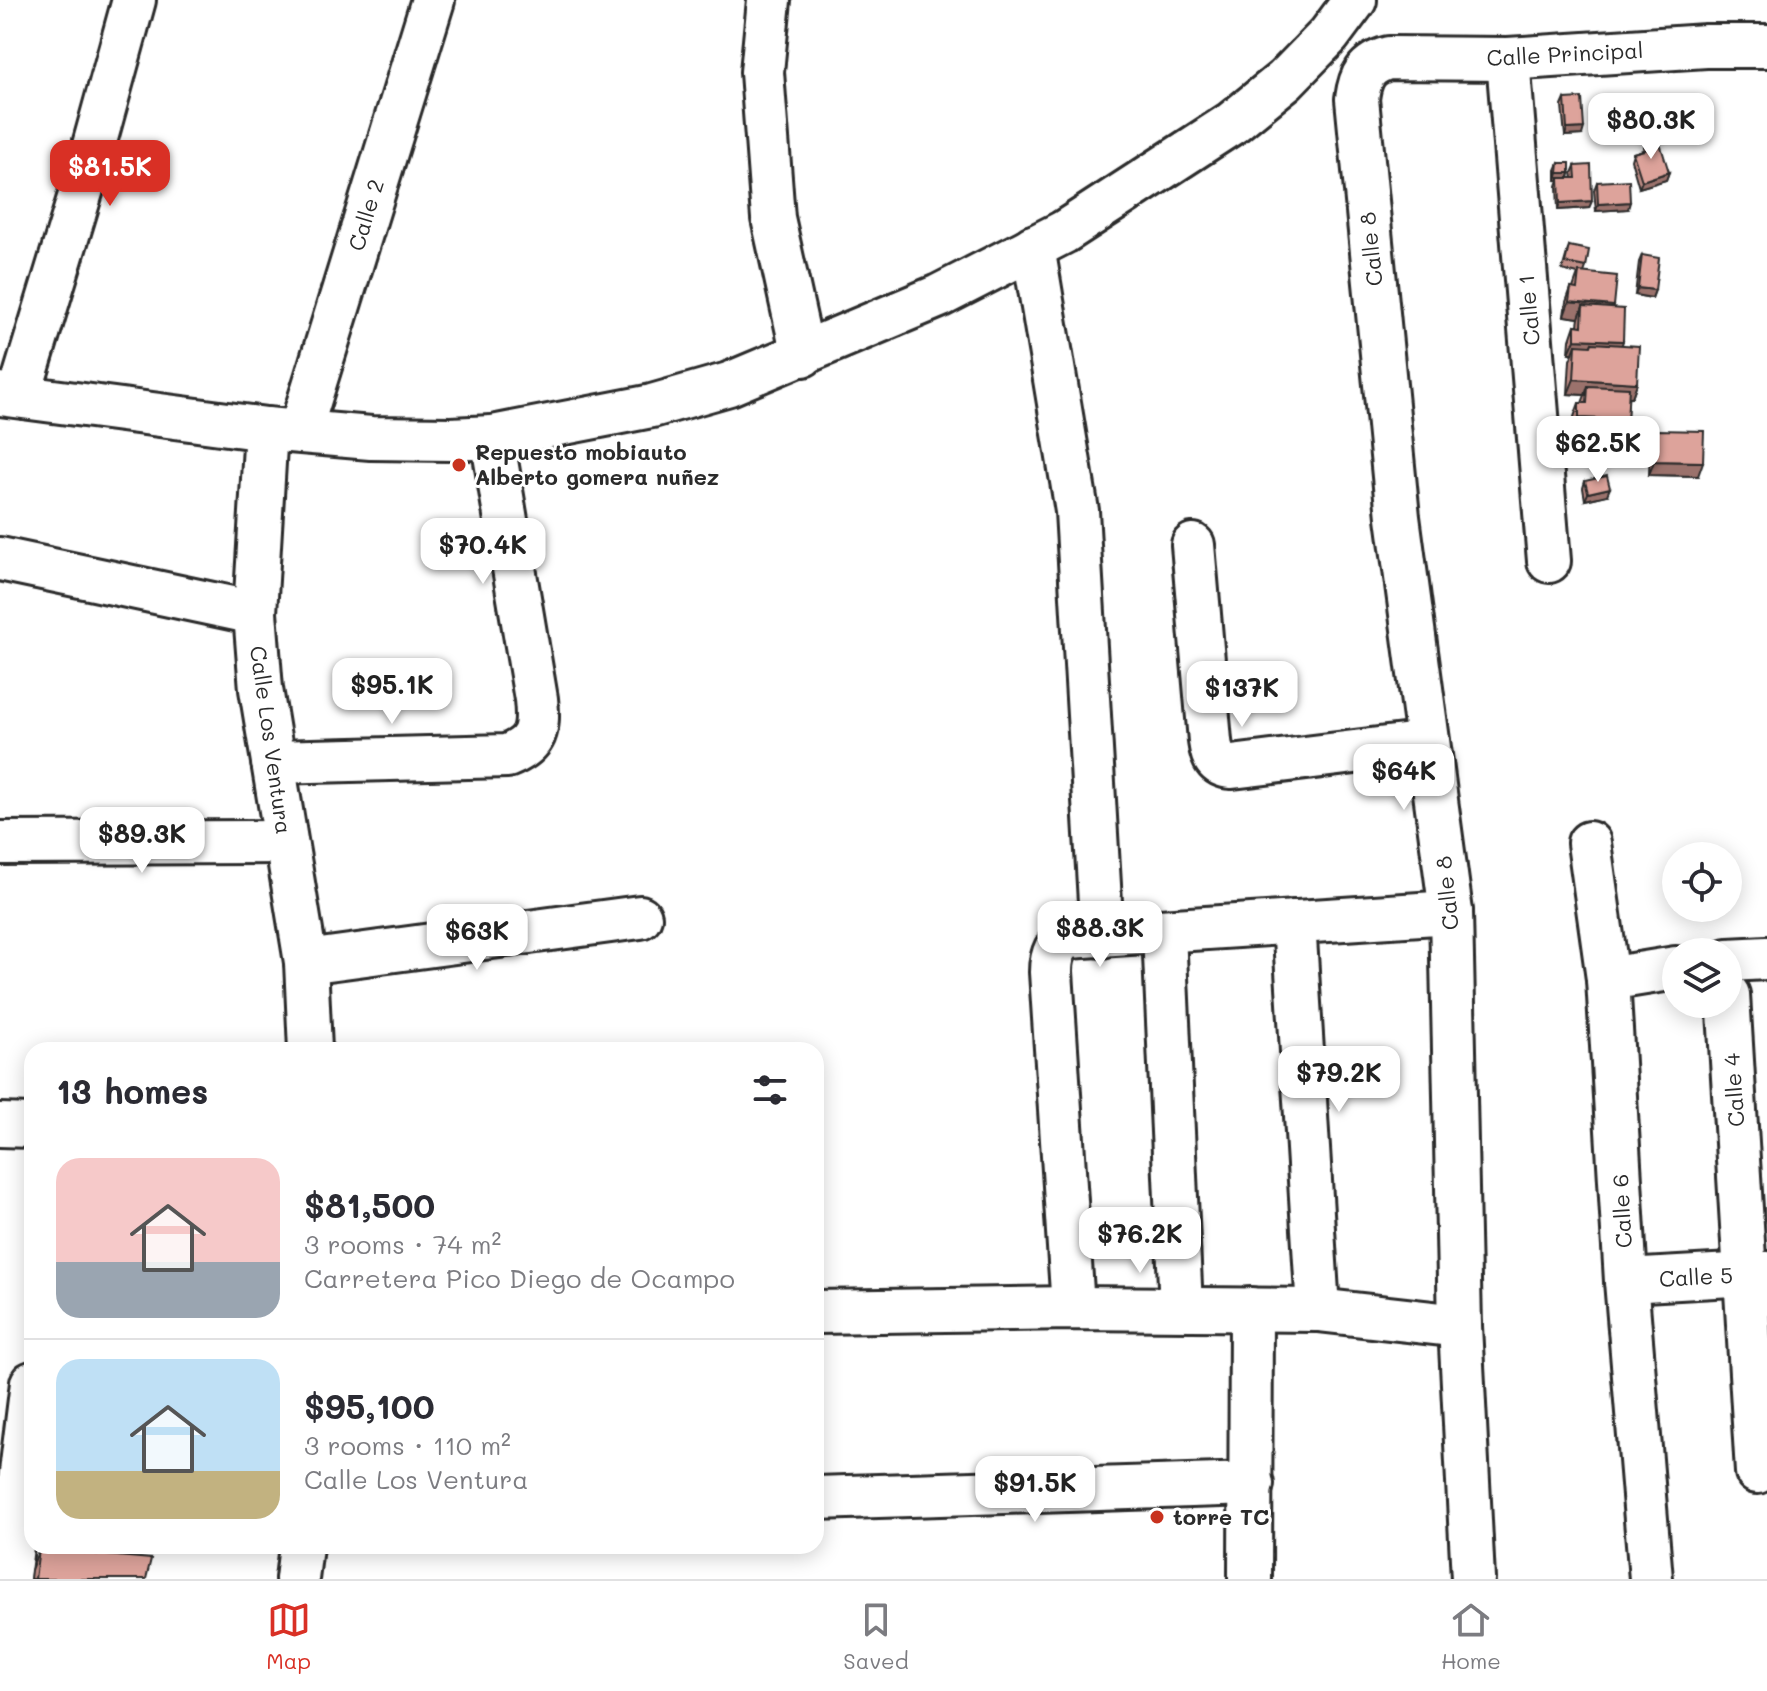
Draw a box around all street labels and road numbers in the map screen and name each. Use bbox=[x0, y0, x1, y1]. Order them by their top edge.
street label: Calle Principal bbox=[1486, 35, 1644, 72]
street label: Calle 2 bbox=[341, 176, 390, 254]
street label: Calle 8 bbox=[1352, 211, 1389, 288]
street label: Calle 1 bbox=[1511, 273, 1546, 347]
street label: Calle Los Ventura bbox=[244, 644, 299, 836]
street label: Calle 8 bbox=[1428, 855, 1465, 932]
street label: Calle 4 bbox=[1716, 1052, 1751, 1128]
street label: Calle 6 bbox=[1605, 1173, 1638, 1249]
street label: Calle 5 bbox=[1658, 1260, 1734, 1293]

